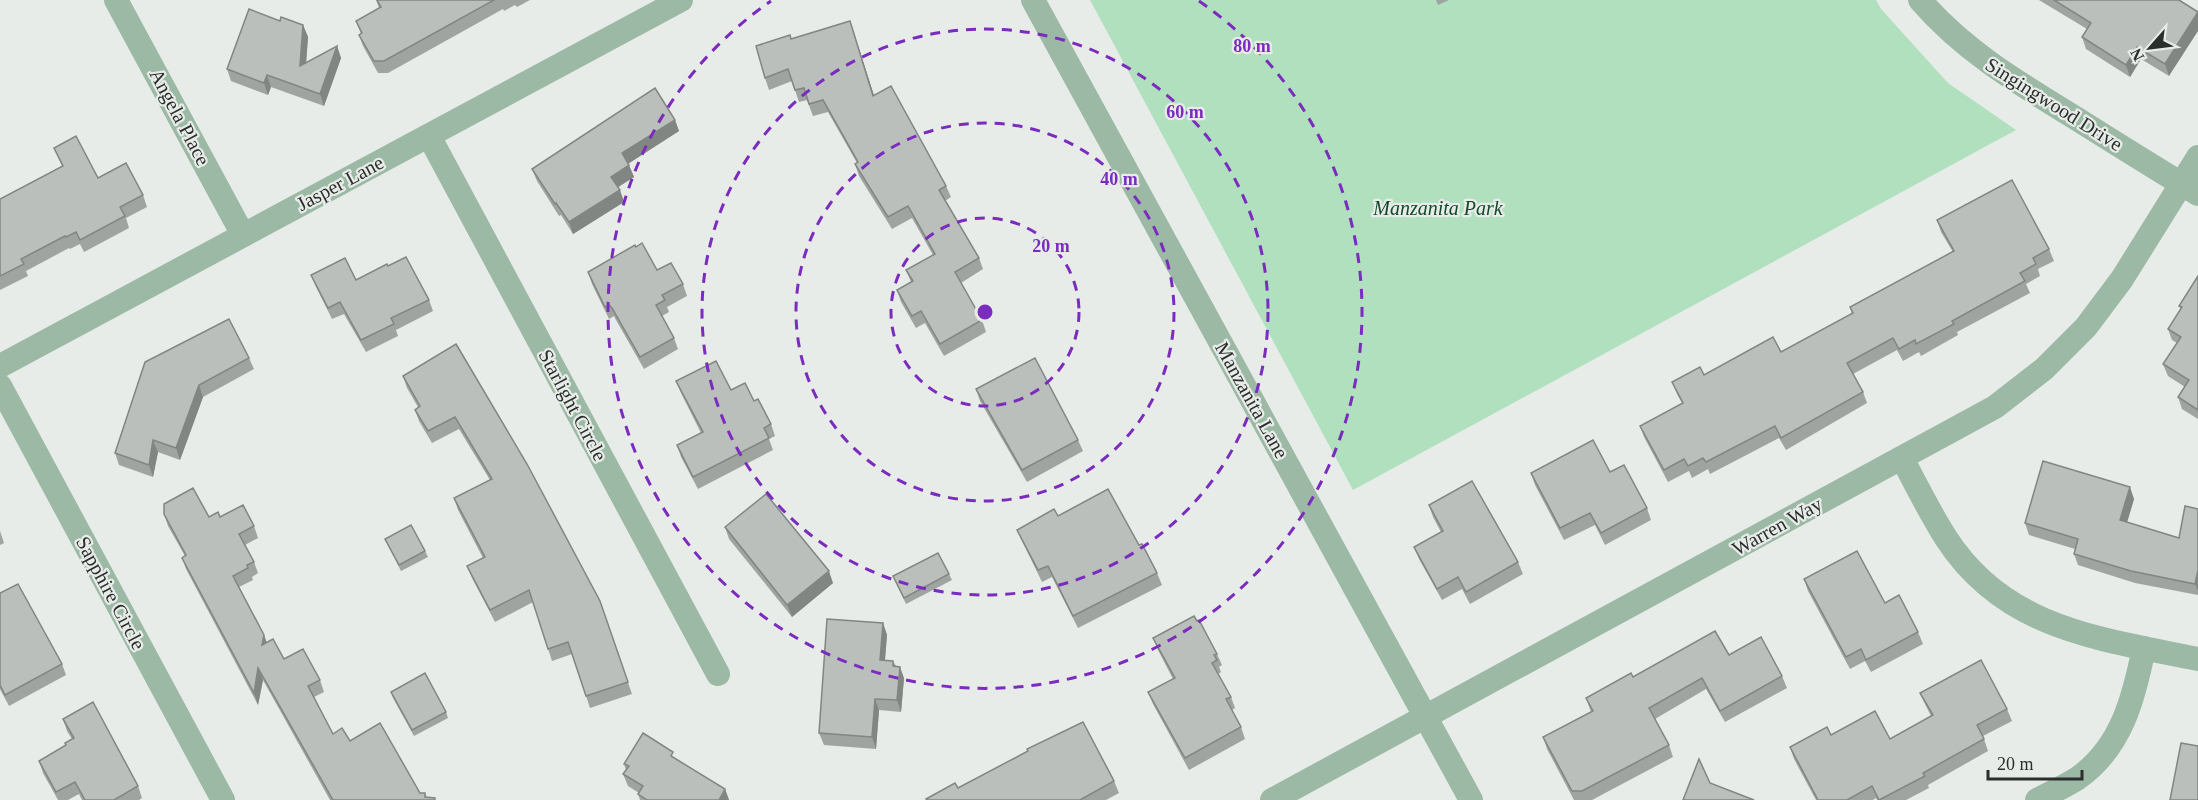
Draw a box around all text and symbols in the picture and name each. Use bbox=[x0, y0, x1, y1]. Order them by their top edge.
north arrow bbox=[2120, 18, 2180, 78]
text: 80 m bbox=[1233, 36, 1271, 56]
text: N bbox=[2127, 45, 2147, 64]
street label: Singingwood Drive bbox=[1981, 53, 2127, 156]
street label: Angela Place bbox=[145, 65, 215, 170]
text: 60 m bbox=[1166, 102, 1204, 122]
street label: Jasper Lane bbox=[293, 151, 388, 216]
text: 40 m bbox=[1100, 169, 1138, 189]
park label: Manzanita Park bbox=[1372, 197, 1504, 219]
text: 20 m bbox=[1032, 236, 1070, 256]
centre of rings bbox=[975, 302, 995, 322]
street label: Manzanita Lane bbox=[1211, 338, 1293, 462]
street label: Starlight Circle bbox=[534, 346, 612, 465]
street label: Warren Way bbox=[1728, 492, 1826, 561]
street label: Sapphire Circle bbox=[71, 533, 150, 654]
scale bar bbox=[1988, 743, 2082, 781]
text: 20 m bbox=[1997, 754, 2034, 774]

